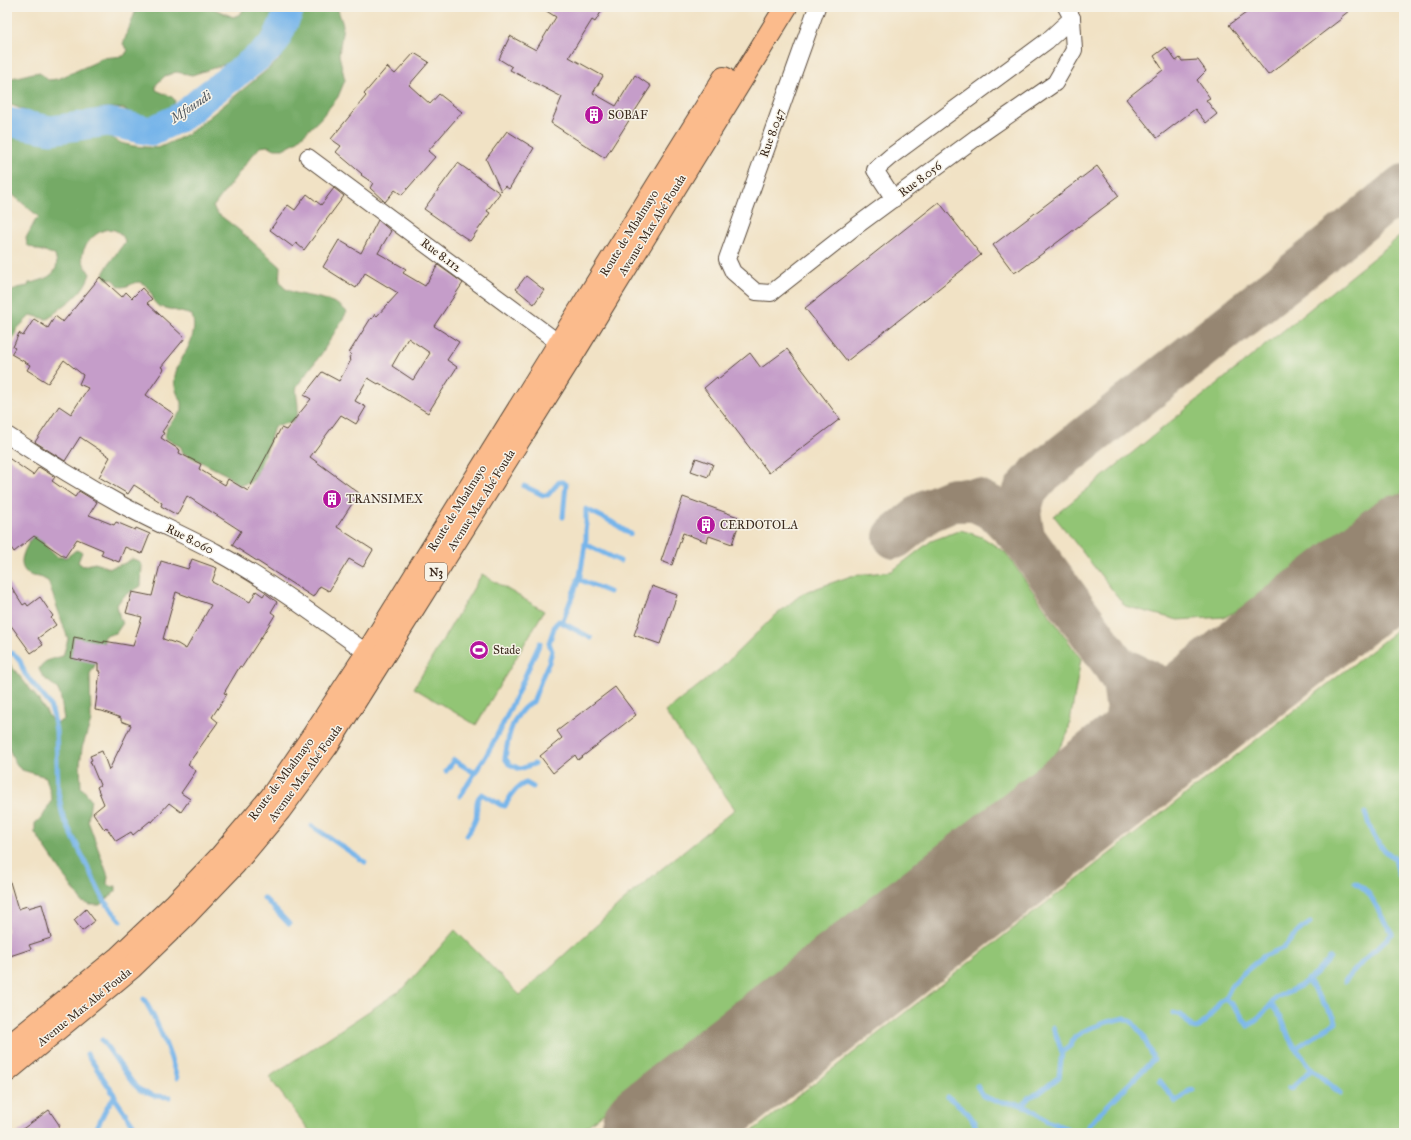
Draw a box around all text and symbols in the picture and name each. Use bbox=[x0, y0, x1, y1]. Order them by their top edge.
water label: Mfoundi bbox=[166, 87, 215, 128]
building icon: SOBAF bbox=[583, 104, 605, 126]
street label: Rue 8.047 bbox=[757, 107, 787, 159]
place label: SOBAF bbox=[608, 108, 648, 122]
street label: Rue 8.056 bbox=[896, 158, 945, 200]
street label: Avenue Max Abé Fouda bbox=[615, 171, 689, 279]
street label: Route de Mbalmayo bbox=[597, 187, 661, 279]
street label: Rue 8.112 bbox=[418, 235, 464, 275]
street label: Avenue Max Abé Fouda bbox=[444, 446, 518, 554]
street label: Route de Mbalmayo bbox=[425, 462, 489, 554]
building icon: TRANSIMEX bbox=[321, 488, 343, 510]
place label: TRANSIMEX bbox=[346, 492, 424, 506]
building icon: CERDOTOLA bbox=[695, 514, 717, 536]
place label: CERDOTOLA bbox=[720, 518, 798, 532]
street label: Rue 8.060 bbox=[164, 521, 216, 557]
road number: N3 bbox=[425, 563, 447, 581]
sports icon: Stade bbox=[468, 639, 490, 661]
place label: Stade bbox=[493, 643, 520, 657]
street label: Avenue Max Abé Fouda bbox=[264, 721, 345, 825]
street label: Route de Mbalmayo bbox=[245, 735, 317, 823]
street label: Avenue Max Abé Fouda bbox=[33, 964, 134, 1050]

